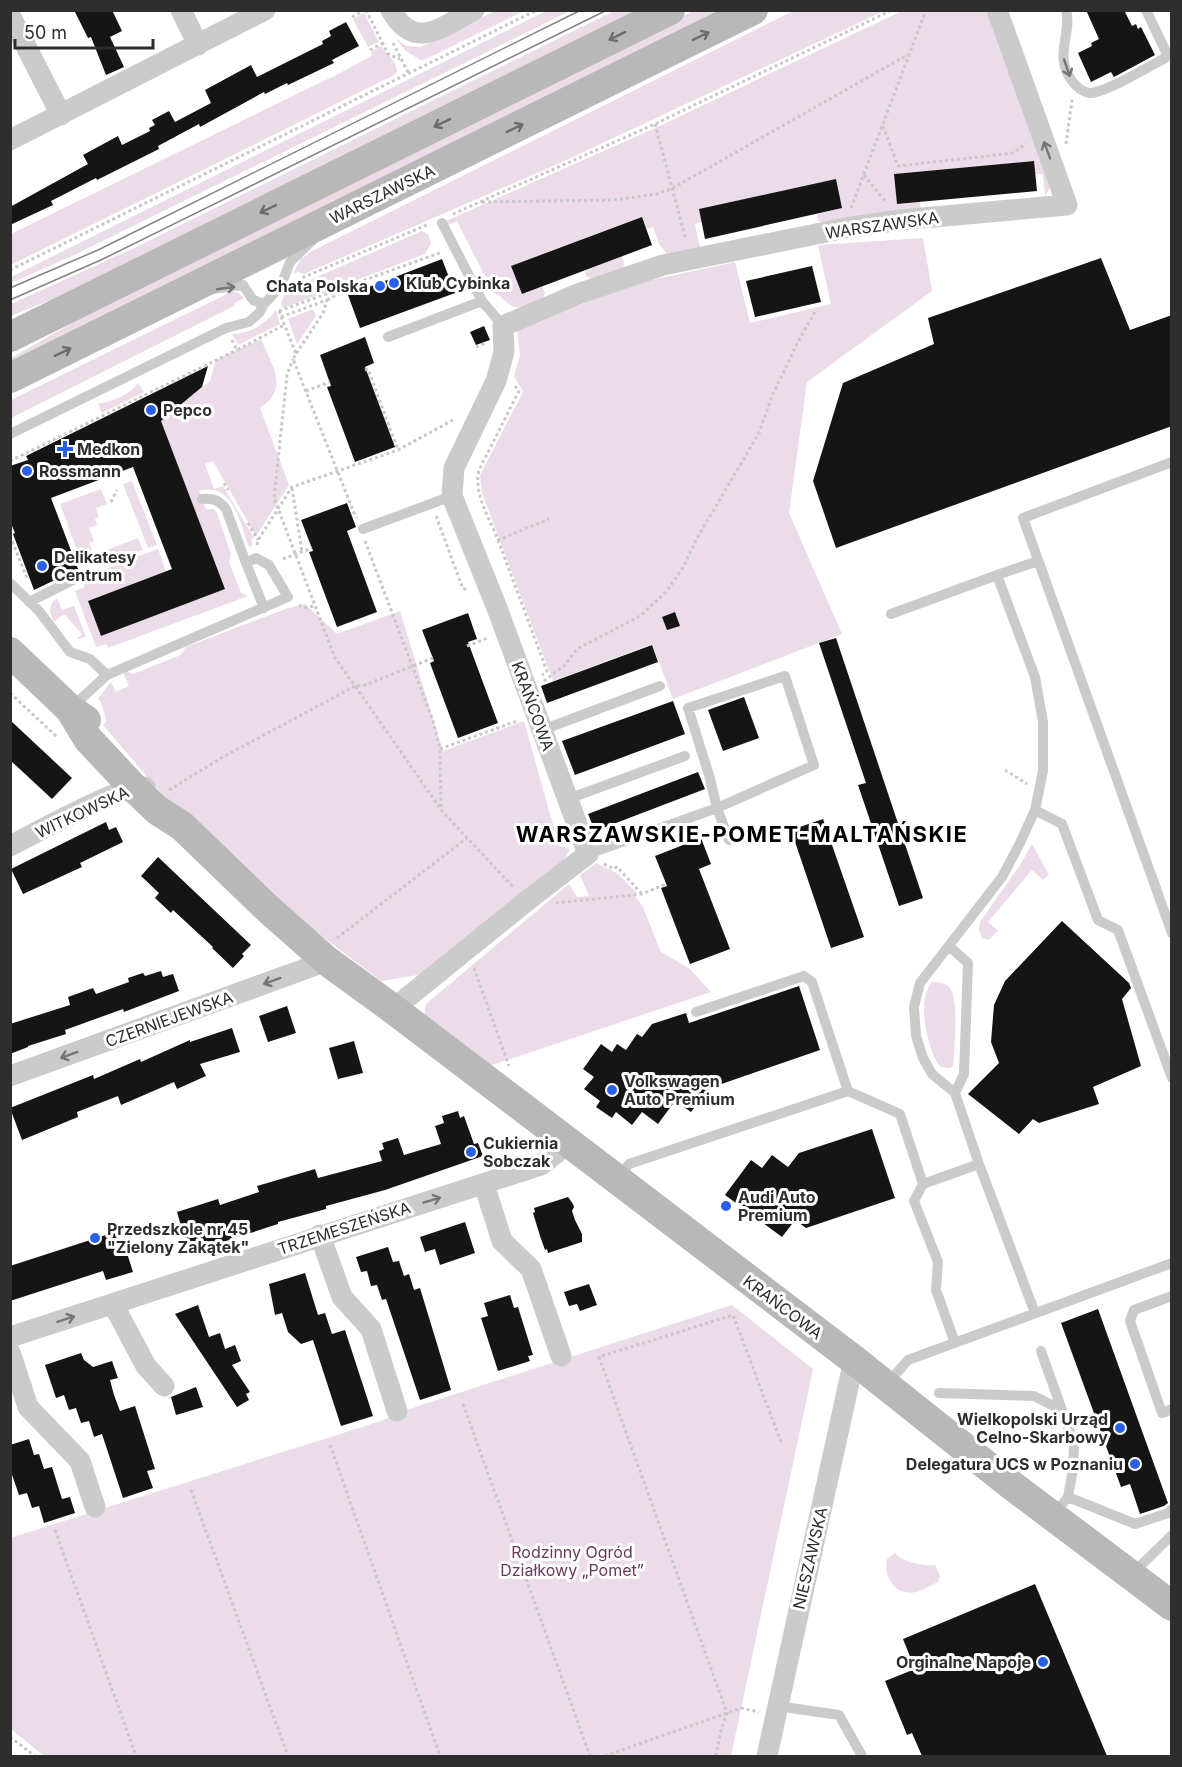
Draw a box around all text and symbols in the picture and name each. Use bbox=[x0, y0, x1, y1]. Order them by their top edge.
scale bar bbox=[15, 12, 153, 50]
text: 50 m bbox=[24, 22, 67, 43]
one-way arrow bbox=[692, 30, 710, 41]
one-way arrow bbox=[609, 31, 627, 43]
one-way arrow bbox=[1062, 58, 1073, 76]
one-way arrow bbox=[434, 118, 452, 129]
one-way arrow bbox=[506, 122, 524, 133]
one-way arrow bbox=[1041, 141, 1052, 160]
street label: WARSZAWSKA bbox=[326, 160, 438, 228]
one-way arrow bbox=[259, 204, 277, 216]
street label: WARSZAWSKA bbox=[824, 207, 940, 243]
place label: Klub Cybinka bbox=[406, 273, 510, 293]
place label: Chata Polska bbox=[266, 276, 368, 296]
marker: Klub Cybinka bbox=[387, 276, 401, 290]
marker: Chata Polska bbox=[373, 279, 387, 293]
one-way arrow bbox=[216, 282, 236, 293]
one-way arrow bbox=[54, 346, 71, 358]
place label: Pepco bbox=[163, 400, 212, 420]
marker: Pepco bbox=[144, 403, 158, 417]
place label: Medkon bbox=[77, 439, 140, 459]
marker: Medkon bbox=[58, 442, 72, 456]
place label: Rossmann bbox=[39, 461, 121, 481]
marker: Rossmann bbox=[20, 464, 34, 478]
place label: Delikatesy Centrum bbox=[54, 547, 137, 585]
marker: Delikatesy Centrum bbox=[35, 559, 49, 573]
street label: KRAŃCOWA bbox=[508, 658, 558, 754]
street label: WITKOWSKA bbox=[32, 782, 132, 842]
district label: WARSZAWSKIE-POMET-MALTAŃSKIE bbox=[516, 821, 968, 847]
one-way arrow bbox=[263, 977, 282, 988]
street label: CZERNIEJEWSKA bbox=[103, 987, 235, 1051]
one-way arrow bbox=[60, 1050, 79, 1061]
place label: Volkswagen Auto Premium bbox=[624, 1071, 735, 1109]
marker: Volkswagen Auto Premium bbox=[605, 1083, 619, 1097]
place label: Cukiernia Sobczak bbox=[483, 1133, 558, 1171]
marker: Cukiernia Sobczak bbox=[464, 1145, 478, 1159]
place label: Audi Auto Premium bbox=[738, 1187, 816, 1225]
one-way arrow bbox=[422, 1194, 441, 1205]
street label: TRZEMESZEŃSKA bbox=[275, 1197, 413, 1259]
marker: Audi Auto Premium bbox=[719, 1199, 733, 1213]
place label: Przedszkole nr 45 "Zielony Zakątek" bbox=[107, 1219, 249, 1257]
marker: Przedszkole nr 45 "Zielony Zakątek" bbox=[88, 1231, 102, 1245]
street label: KRAŃCOWA bbox=[739, 1271, 827, 1343]
one-way arrow bbox=[56, 1313, 75, 1324]
place label: Wielkopolski Urząd Celno-Skarbowy bbox=[957, 1409, 1108, 1447]
marker: Wielkopolski Urząd Celno-Skarbowy bbox=[1113, 1421, 1127, 1435]
place label: Delegatura UCS w Poznaniu bbox=[906, 1454, 1123, 1474]
marker: Delegatura UCS w Poznaniu bbox=[1128, 1457, 1142, 1471]
street label: NIESZAWSKA bbox=[789, 1505, 831, 1611]
park label: Rodzinny Ogród Działkowy „Pomet” bbox=[500, 1542, 644, 1580]
place label: Orginalne Napoje bbox=[896, 1652, 1031, 1672]
marker: Orginalne Napoje bbox=[1036, 1655, 1050, 1669]

